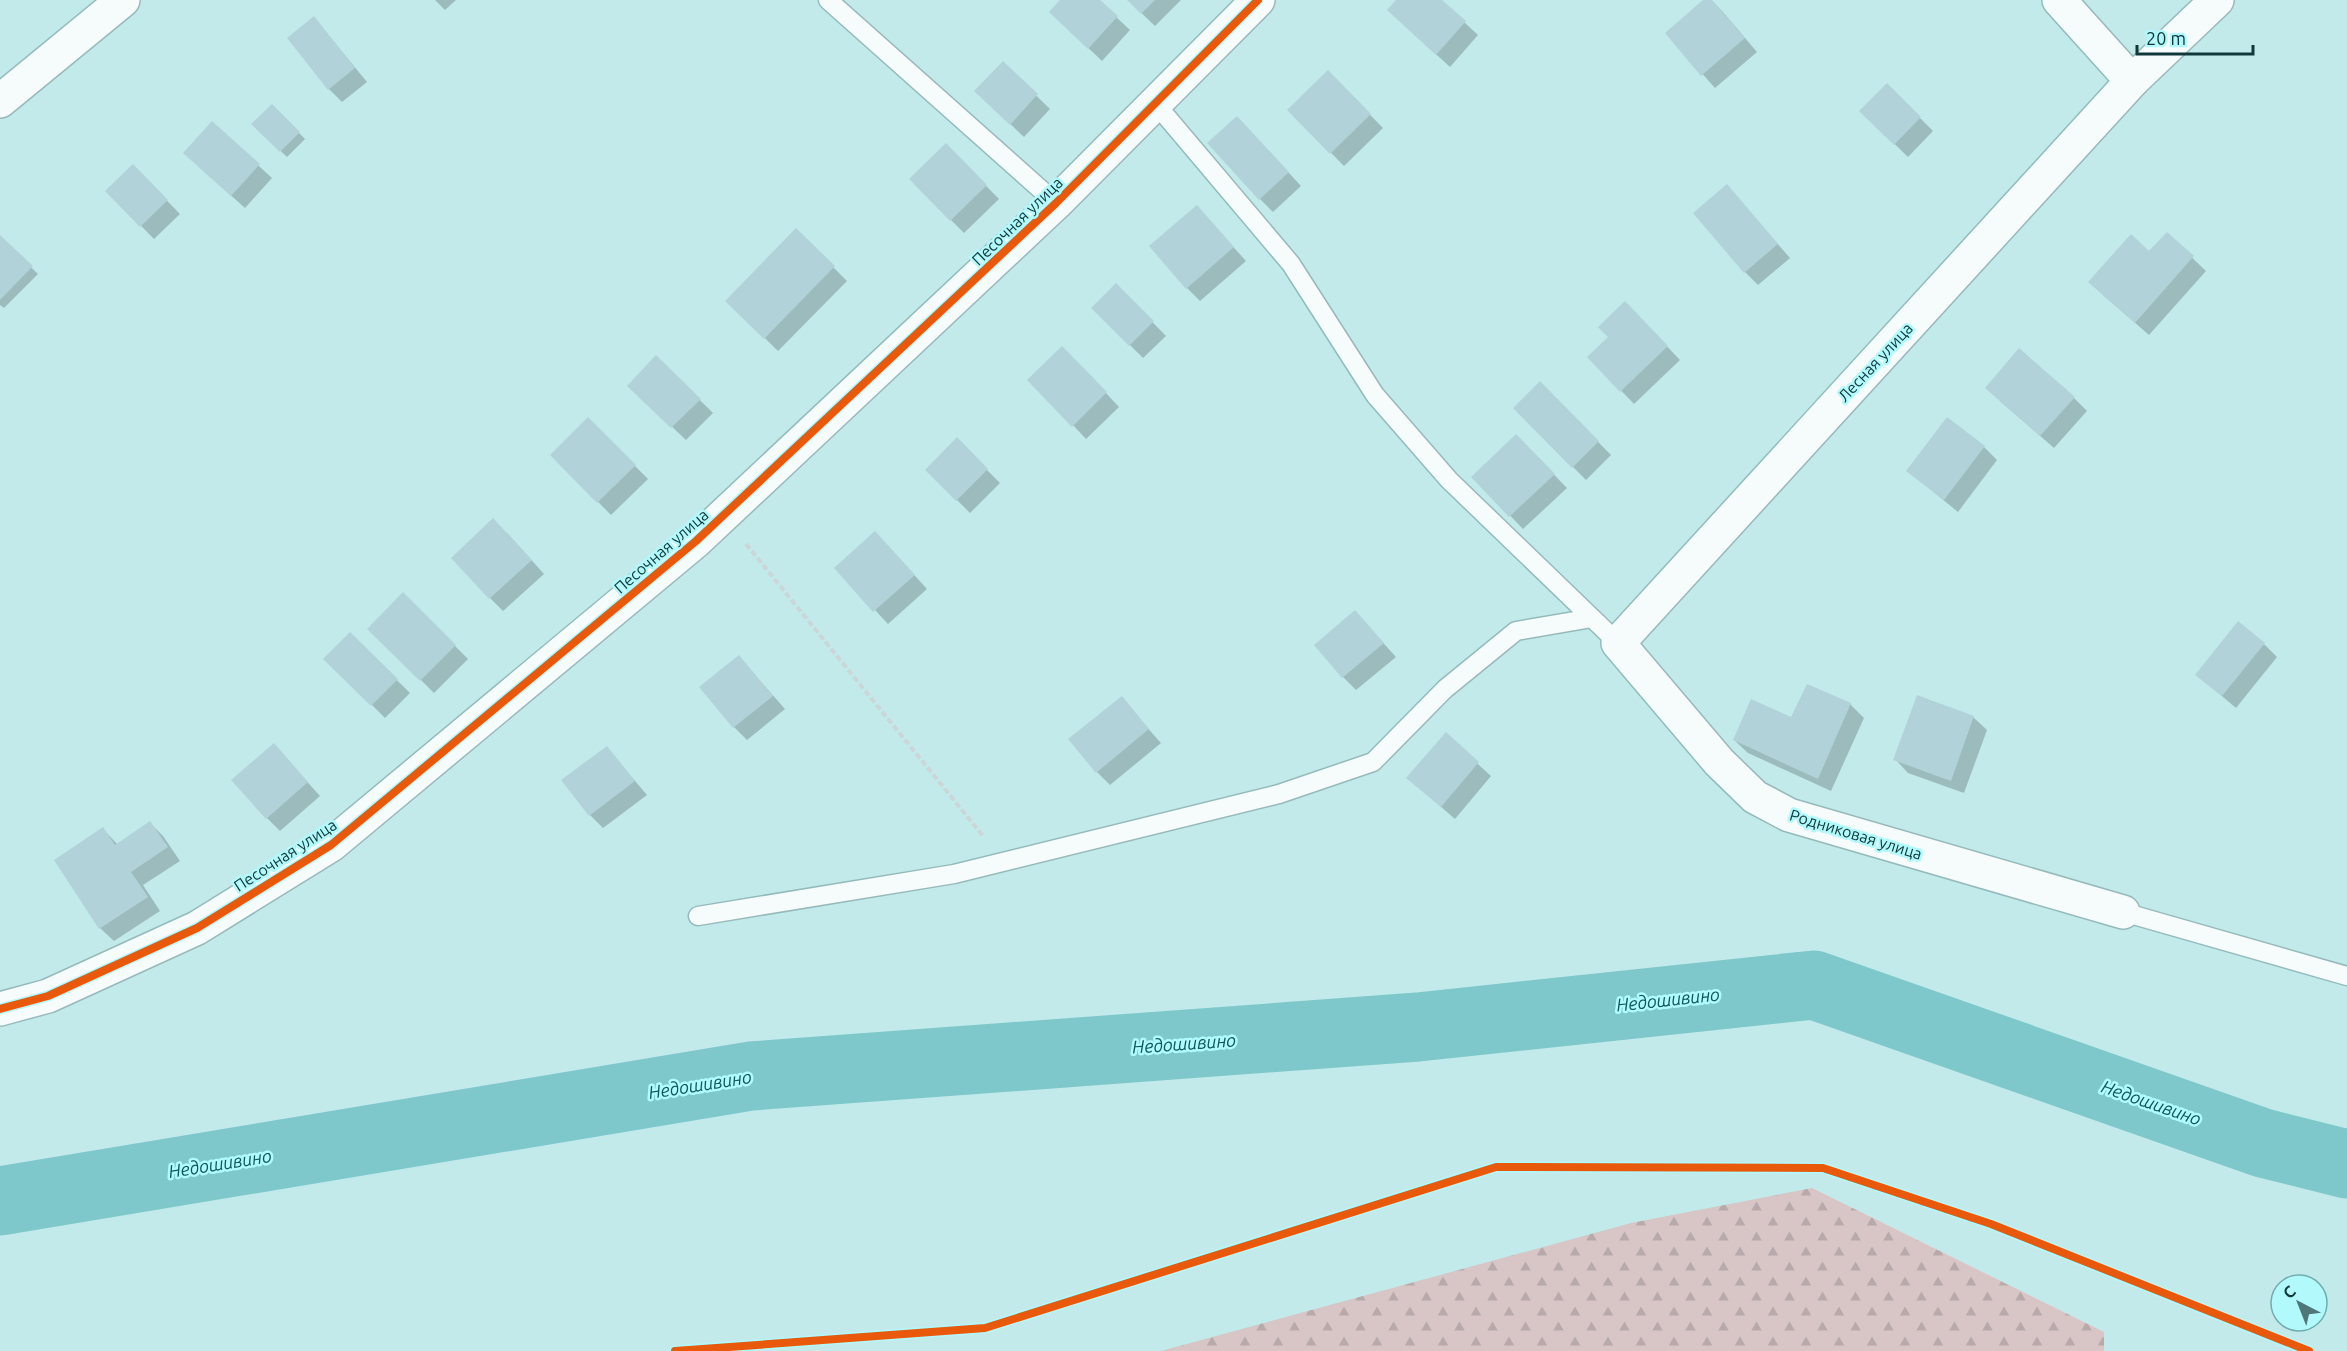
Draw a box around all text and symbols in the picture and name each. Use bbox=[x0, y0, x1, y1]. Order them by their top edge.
scale bar bbox=[2137, 18, 2252, 56]
text: 20 m bbox=[2146, 28, 2186, 48]
street label: Песочная улица bbox=[968, 173, 1066, 269]
street label: Лесная улица bbox=[1834, 319, 1916, 405]
street label: Песочная улица bbox=[610, 505, 712, 597]
street label: Родниковая улица bbox=[1788, 805, 1924, 863]
street label: Песочная улица bbox=[230, 815, 340, 895]
water label: Недошивино bbox=[1615, 984, 1721, 1014]
water label: Недошивино bbox=[1131, 1029, 1237, 1057]
water label: Недошивино bbox=[647, 1066, 753, 1102]
water label: Недошивино bbox=[2099, 1076, 2204, 1129]
water label: Недошивино bbox=[167, 1145, 273, 1181]
north arrow bbox=[2269, 1273, 2329, 1333]
text: С bbox=[2279, 1282, 2299, 1302]

